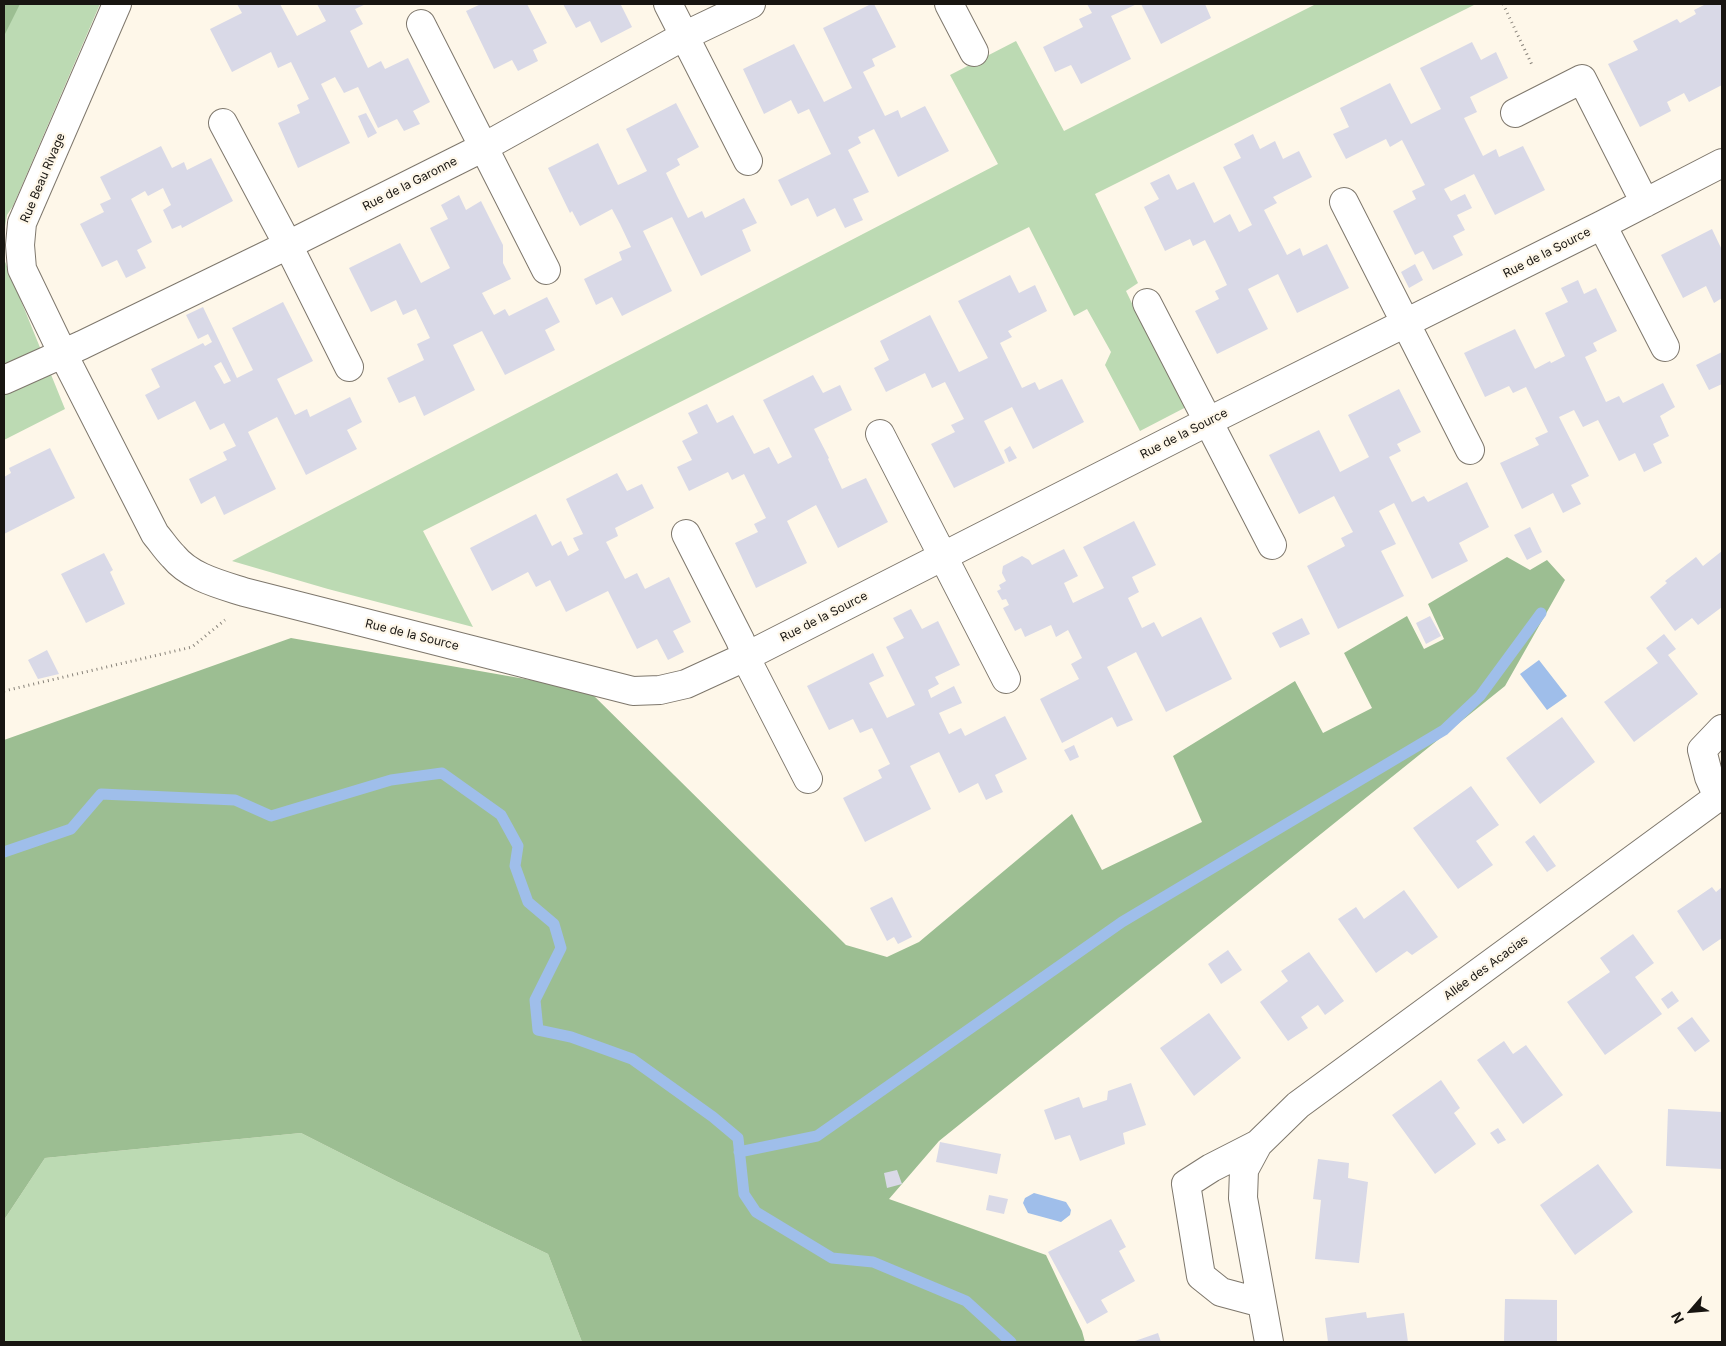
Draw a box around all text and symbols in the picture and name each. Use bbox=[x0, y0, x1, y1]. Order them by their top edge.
street label: Rue Beau Rivage bbox=[18, 131, 68, 225]
street label: Rue de la Garonne bbox=[360, 154, 460, 214]
street label: Rue de la Source bbox=[1501, 225, 1593, 281]
street label: Rue de la Source bbox=[1138, 406, 1230, 462]
street label: Rue de la Source bbox=[778, 589, 870, 645]
street label: Rue de la Source bbox=[364, 616, 460, 654]
street label: Allée des Acacias bbox=[1441, 933, 1531, 1003]
north arrow bbox=[1666, 1286, 1716, 1336]
text: N bbox=[1667, 1309, 1687, 1327]

